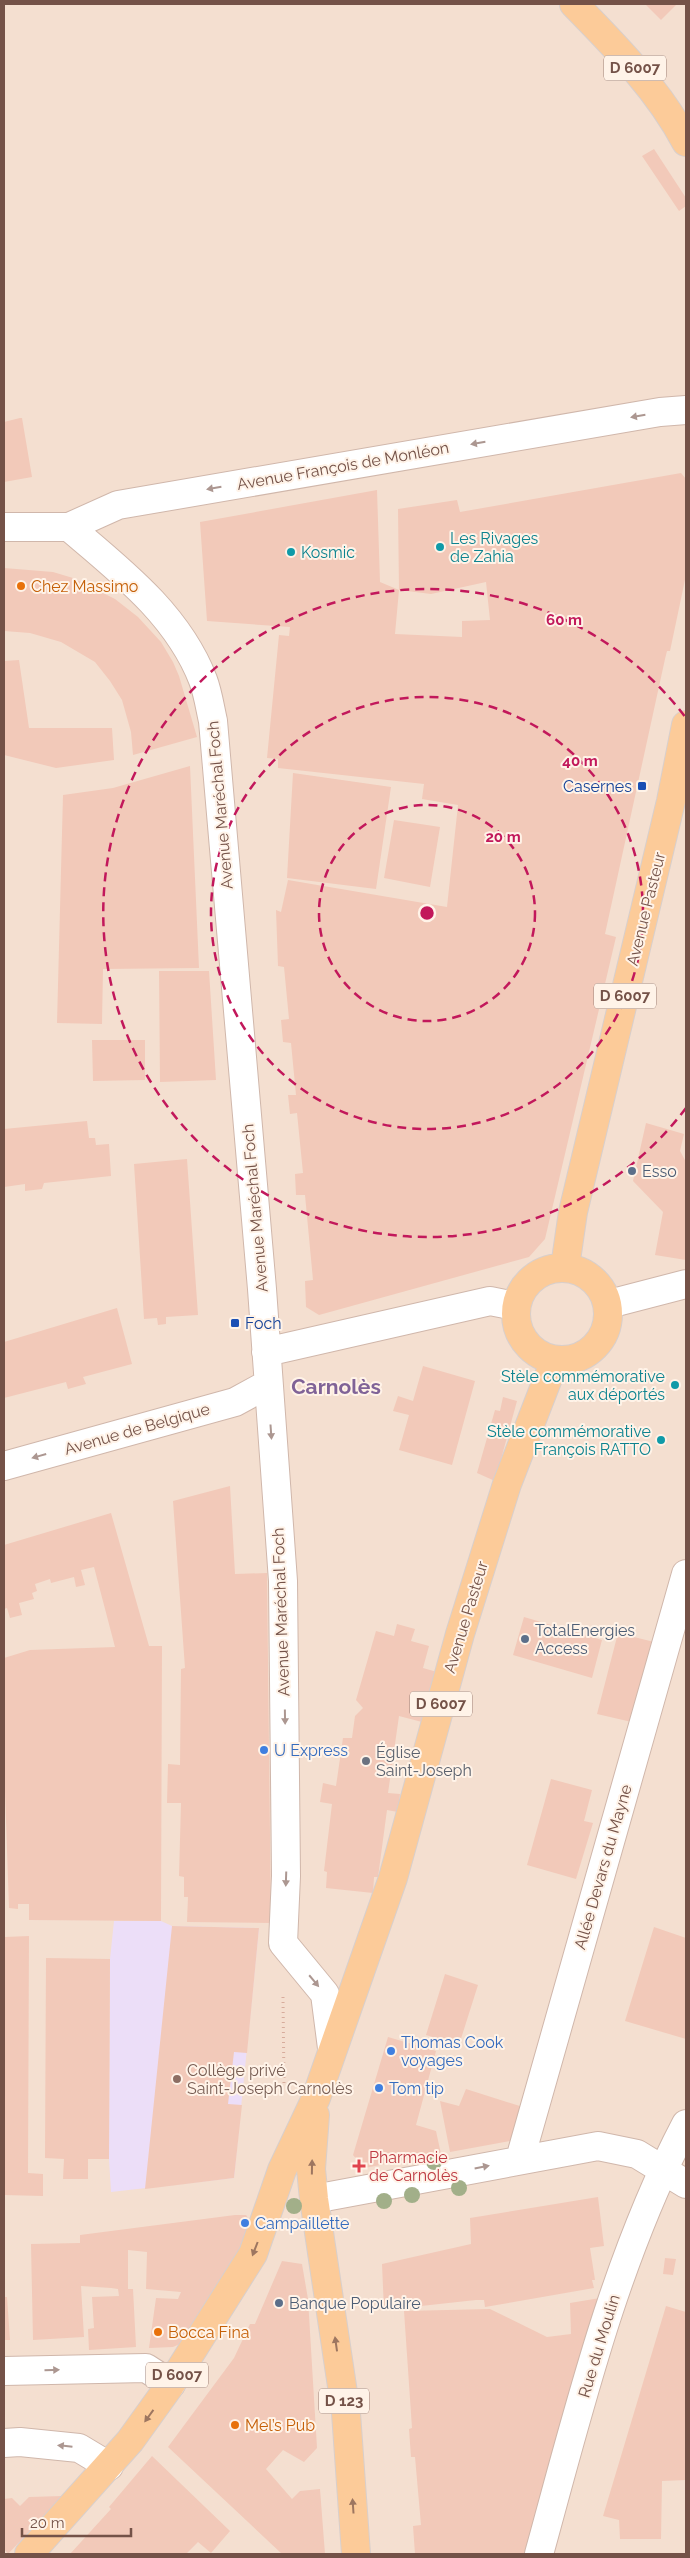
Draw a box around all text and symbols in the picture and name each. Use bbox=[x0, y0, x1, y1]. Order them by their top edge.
road number: D 6007 bbox=[604, 56, 666, 80]
one-way arrow bbox=[629, 412, 645, 420]
street label: Avenue François de Monléon bbox=[236, 438, 450, 494]
one-way arrow bbox=[469, 440, 485, 448]
one-way arrow bbox=[206, 485, 222, 493]
place label: Les Rivages de Zahia bbox=[450, 529, 539, 566]
marker: Les Rivages de Zahia bbox=[434, 541, 446, 553]
place label: Kosmic bbox=[301, 543, 355, 562]
marker: Kosmic bbox=[285, 546, 297, 558]
place label: Chez Massimo bbox=[31, 577, 138, 596]
marker: Chez Massimo bbox=[15, 580, 27, 592]
text: 60 m bbox=[546, 611, 582, 629]
street label: Avenue Maréchal Foch bbox=[203, 720, 237, 890]
text: 40 m bbox=[562, 752, 598, 770]
place label: Casernes bbox=[563, 777, 632, 796]
marker: Casernes bbox=[636, 780, 648, 792]
text: 20 m bbox=[485, 828, 521, 846]
street label: Avenue Pasteur bbox=[623, 850, 669, 968]
centre of rings bbox=[418, 904, 436, 922]
road number: D 6007 bbox=[594, 984, 656, 1008]
street label: Avenue Maréchal Foch bbox=[238, 1123, 272, 1293]
place label: Esso bbox=[642, 1162, 677, 1181]
marker: Esso bbox=[626, 1165, 638, 1177]
place label: Foch bbox=[245, 1314, 282, 1333]
marker: Foch bbox=[229, 1317, 241, 1329]
place label: Stèle commémorative aux déportés bbox=[501, 1367, 665, 1404]
district label: Carnolès bbox=[291, 1374, 381, 1399]
marker: Stèle commémorative aux déportés bbox=[669, 1379, 681, 1391]
street label: Avenue de Belgique bbox=[62, 1399, 212, 1459]
place label: Stèle commémorative François RATTO bbox=[487, 1422, 651, 1459]
one-way arrow bbox=[268, 1425, 276, 1441]
marker: Stèle commémorative François RATTO bbox=[655, 1434, 667, 1446]
one-way arrow bbox=[31, 1453, 46, 1461]
street label: Avenue Maréchal Foch bbox=[269, 1527, 293, 1697]
street label: Avenue Pasteur bbox=[440, 1558, 492, 1675]
place label: TotalEnergies Access bbox=[535, 1621, 635, 1658]
marker: TotalEnergies Access bbox=[519, 1633, 531, 1645]
road number: D 6007 bbox=[410, 1692, 472, 1716]
one-way arrow bbox=[281, 1709, 289, 1725]
place label: U Express bbox=[274, 1741, 348, 1760]
place label: Église Saint-Joseph bbox=[376, 1742, 472, 1780]
marker: U Express bbox=[258, 1744, 270, 1756]
marker: Église Saint-Joseph bbox=[360, 1755, 372, 1767]
street label: Allée Devars du Mayne bbox=[570, 1782, 636, 1952]
one-way arrow bbox=[281, 1872, 289, 1888]
one-way arrow bbox=[308, 1974, 320, 1986]
place label: Thomas Cook voyages bbox=[401, 2033, 504, 2070]
marker: Thomas Cook voyages bbox=[385, 2045, 397, 2057]
place label: Collège privé Saint-Joseph Carnolès bbox=[187, 2061, 353, 2098]
marker: Collège privé Saint-Joseph Carnolès bbox=[171, 2073, 183, 2085]
place label: Tom tip bbox=[389, 2079, 444, 2098]
marker: Tom tip bbox=[373, 2082, 385, 2094]
place label: Pharmacie de Carnolès bbox=[369, 2148, 458, 2185]
one-way arrow bbox=[308, 2158, 316, 2174]
marker: Pharmacie de Carnolès bbox=[353, 2160, 365, 2172]
one-way arrow bbox=[474, 2163, 489, 2171]
place label: Campaillette bbox=[255, 2214, 349, 2233]
marker: Campaillette bbox=[239, 2217, 251, 2229]
one-way arrow bbox=[250, 2242, 258, 2256]
street label: Rue du Moulin bbox=[574, 2292, 624, 2400]
place label: Banque Populaire bbox=[289, 2294, 421, 2313]
marker: Banque Populaire bbox=[273, 2297, 285, 2309]
place label: Bocca Fina bbox=[168, 2323, 249, 2342]
marker: Bocca Fina bbox=[152, 2326, 164, 2338]
one-way arrow bbox=[332, 2336, 340, 2352]
road number: D 6007 bbox=[146, 2362, 208, 2388]
one-way arrow bbox=[45, 2366, 61, 2374]
road number: D 123 bbox=[319, 2388, 369, 2414]
one-way arrow bbox=[144, 2409, 154, 2422]
place label: Mel’s Pub bbox=[245, 2416, 315, 2435]
marker: Mel’s Pub bbox=[229, 2419, 241, 2431]
one-way arrow bbox=[57, 2442, 73, 2450]
one-way arrow bbox=[348, 2497, 356, 2513]
scale bar bbox=[22, 2506, 131, 2538]
text: 20 m bbox=[30, 2514, 65, 2532]

